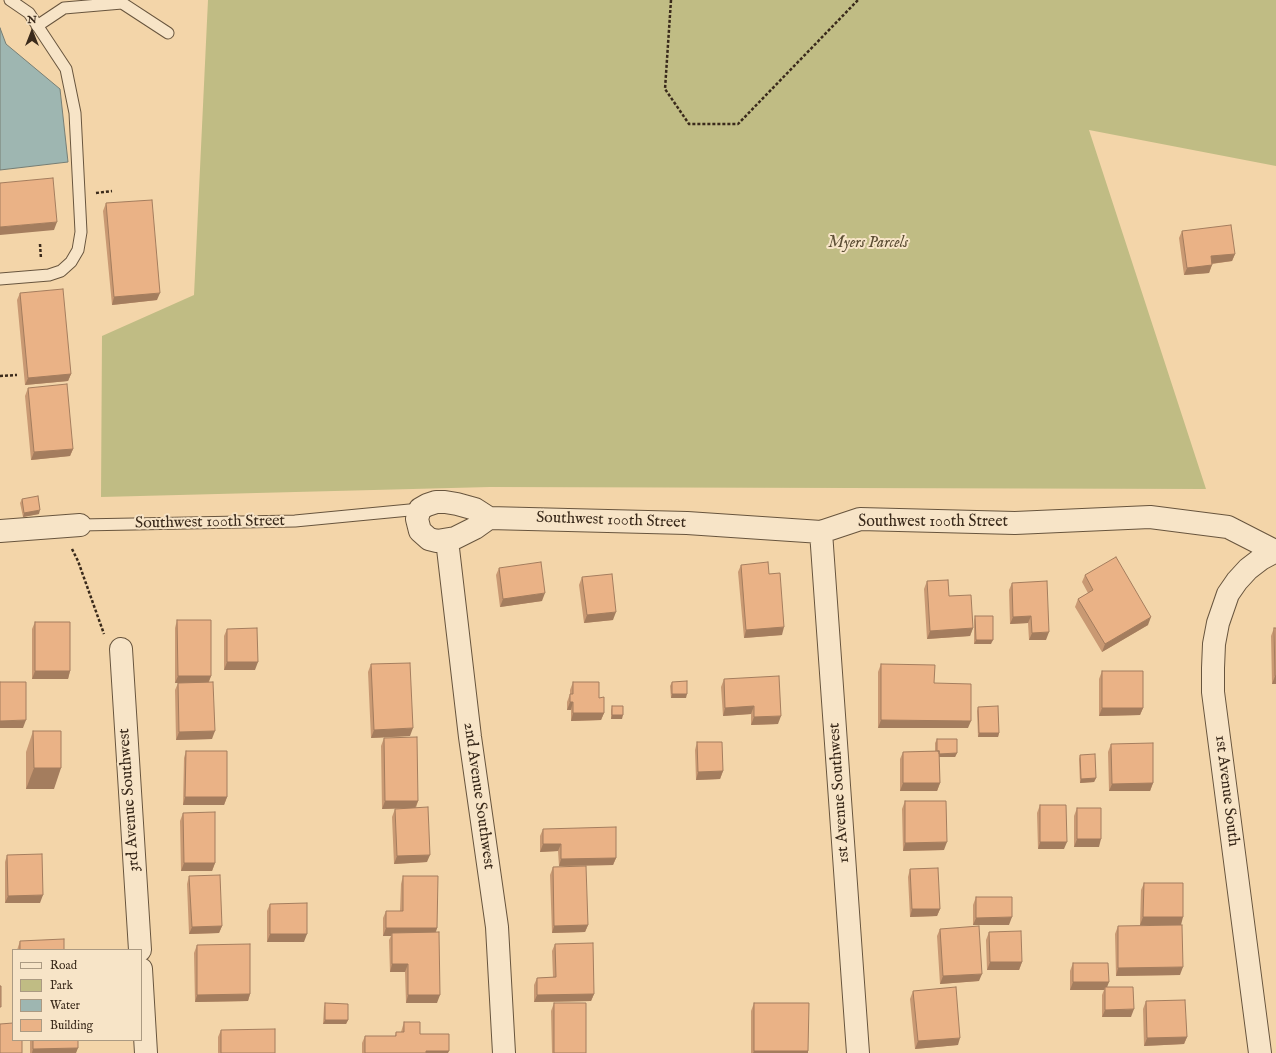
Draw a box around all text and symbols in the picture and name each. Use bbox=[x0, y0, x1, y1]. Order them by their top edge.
north arrow bbox=[12, 12, 52, 52]
text: N bbox=[27, 13, 37, 27]
park label: Myers Parcels bbox=[828, 234, 908, 254]
street label: Southwest 100th Street bbox=[536, 509, 686, 533]
street label: Southwest 100th Street bbox=[135, 512, 285, 534]
street label: Southwest 100th Street bbox=[858, 513, 1008, 533]
street label: 2nd Avenue Southwest bbox=[458, 721, 498, 871]
street label: 1st Avenue Southwest bbox=[826, 722, 854, 864]
street label: 3rd Avenue Southwest bbox=[115, 728, 145, 872]
street label: 1st Avenue South bbox=[1210, 734, 1242, 848]
legend bbox=[12, 949, 142, 1041]
text: Road bbox=[50, 958, 77, 973]
text: Park bbox=[50, 978, 73, 993]
text: Water bbox=[50, 998, 80, 1013]
text: Building bbox=[50, 1018, 93, 1033]

